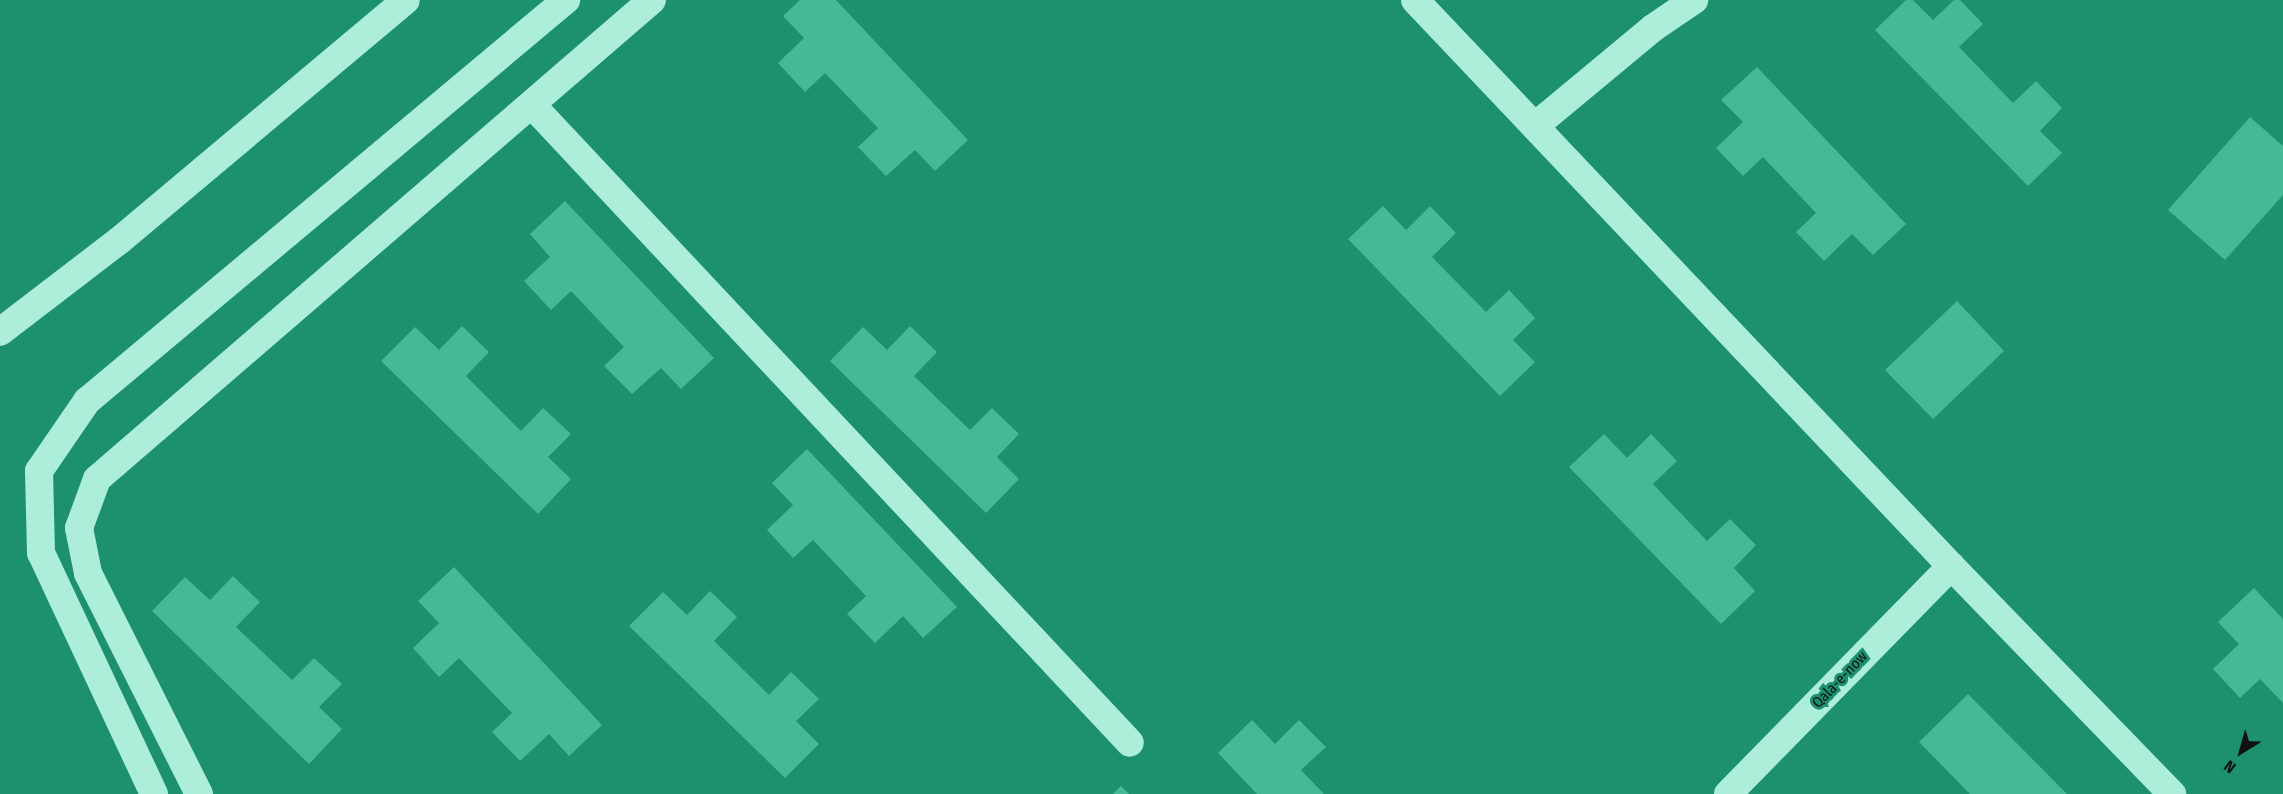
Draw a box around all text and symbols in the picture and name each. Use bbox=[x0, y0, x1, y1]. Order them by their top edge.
street label: Qala-e-now bbox=[1809, 648, 1871, 712]
north arrow bbox=[2211, 722, 2271, 782]
text: N bbox=[2220, 756, 2239, 777]

